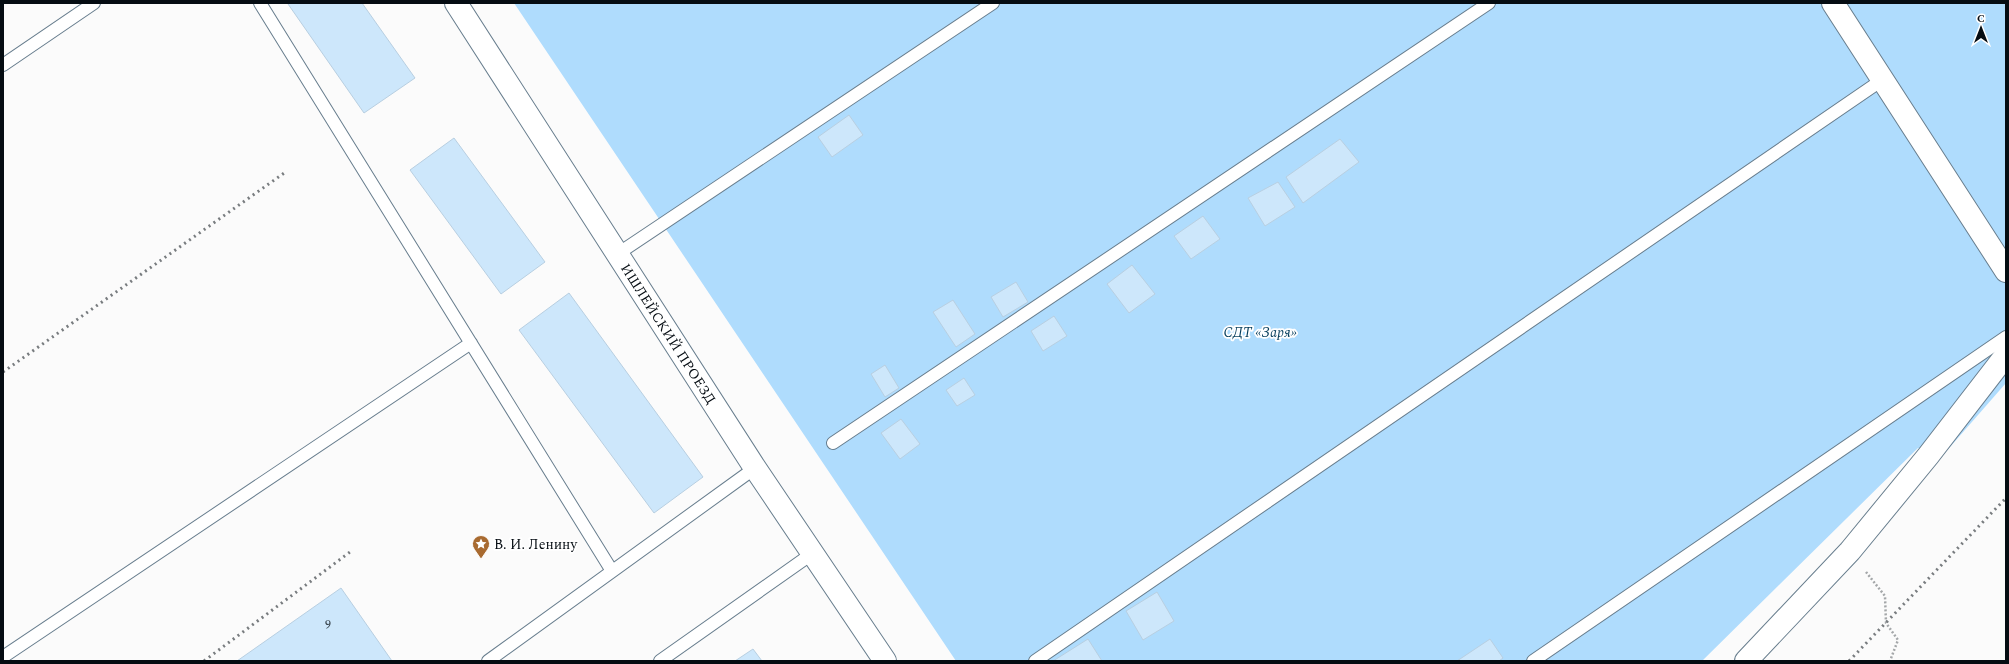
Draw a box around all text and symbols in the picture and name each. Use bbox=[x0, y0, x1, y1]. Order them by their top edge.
north arrow bbox=[1961, 8, 2001, 48]
text: С bbox=[1977, 10, 1985, 27]
street label: ИШЛЕЙСКИЙ ПРОЕЗД bbox=[616, 259, 722, 408]
park label: СДТ «Заря» bbox=[1223, 322, 1297, 343]
place icon: В. И. Ленину bbox=[471, 534, 491, 559]
place label: В. И. Ленину bbox=[494, 534, 578, 555]
house number: 9 bbox=[325, 616, 331, 635]

